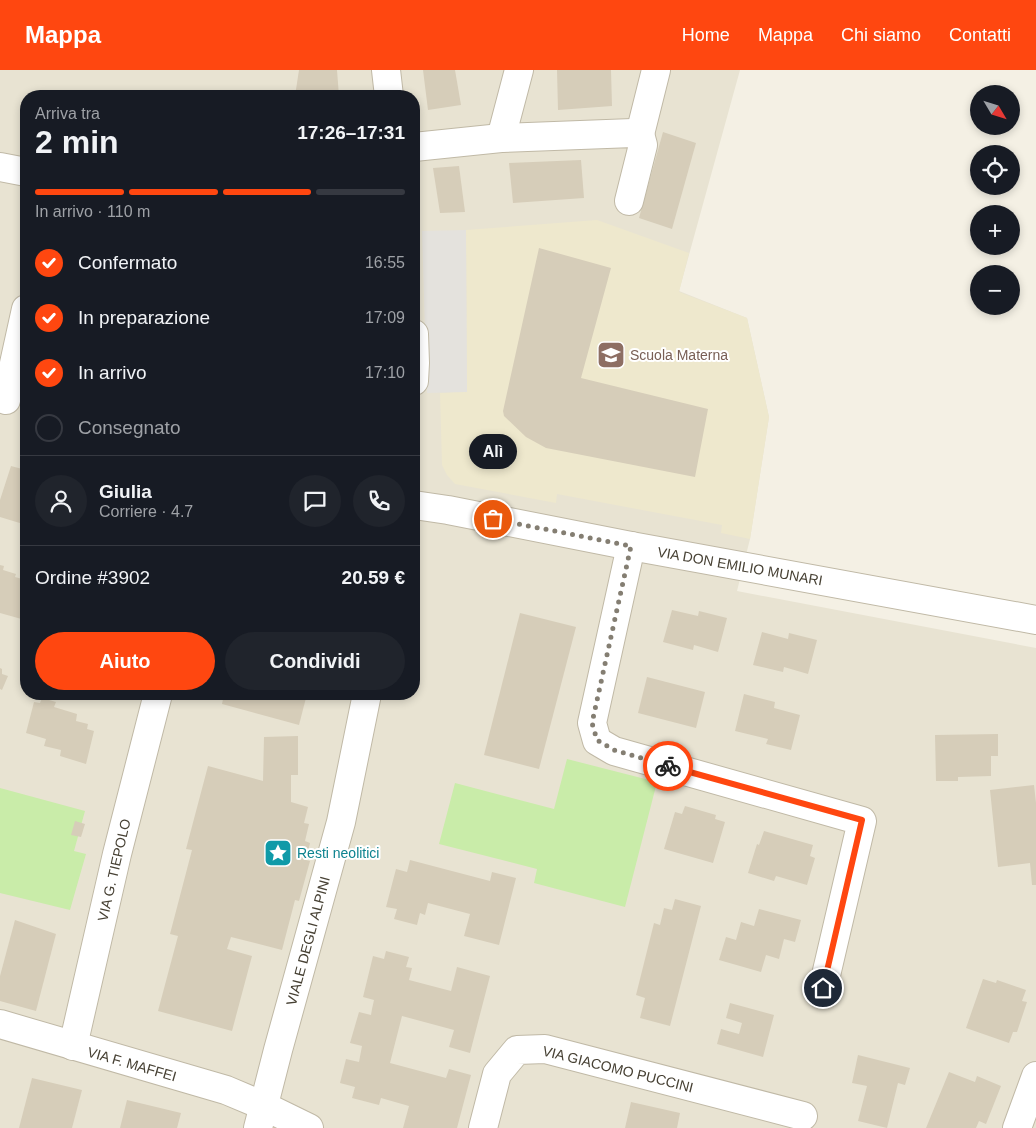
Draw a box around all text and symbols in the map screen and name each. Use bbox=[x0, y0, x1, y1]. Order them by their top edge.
text: Mappa bbox=[25, 21, 101, 48]
text: Home bbox=[682, 25, 730, 45]
text: Mappa bbox=[758, 25, 813, 45]
text: Chi siamo bbox=[841, 25, 921, 45]
text: Contatti bbox=[949, 25, 1011, 45]
north arrow bbox=[970, 85, 1020, 135]
map controls bbox=[970, 85, 1020, 315]
text: Arriva tra bbox=[35, 105, 100, 122]
text: 17:26–17:31 bbox=[297, 122, 405, 143]
text: 2 min bbox=[35, 124, 119, 160]
button: locate bbox=[970, 145, 1020, 195]
text: In arrivo · 110 m bbox=[35, 203, 150, 220]
button: + bbox=[970, 205, 1020, 255]
icon: check bbox=[35, 249, 63, 277]
text: Confermato bbox=[78, 252, 177, 273]
text: 16:55 bbox=[365, 254, 405, 271]
button: − bbox=[970, 265, 1020, 315]
icon: check bbox=[35, 304, 63, 332]
text: In preparazione bbox=[78, 307, 210, 328]
text: 17:09 bbox=[365, 309, 405, 326]
school or university icon: Scuola Materna bbox=[596, 340, 626, 370]
place label: Scuola Materna bbox=[630, 347, 728, 363]
icon: check bbox=[35, 359, 63, 387]
text: In arrivo bbox=[78, 362, 147, 383]
text: 17:10 bbox=[365, 364, 405, 381]
text: Consegnato bbox=[78, 417, 180, 438]
callout: Alì bbox=[469, 434, 517, 469]
text: Alì bbox=[483, 443, 503, 460]
button: person bbox=[35, 475, 87, 527]
button: chat bbox=[289, 475, 341, 527]
button: phone bbox=[353, 475, 405, 527]
text: Giulia bbox=[99, 481, 152, 502]
pin bbox=[472, 498, 514, 540]
text: Corriere · 4.7 bbox=[99, 503, 193, 520]
icon: bag bbox=[479, 505, 507, 533]
street label: VIA DON EMILIO MUNARI bbox=[656, 544, 824, 588]
text: Ordine #3902 bbox=[35, 567, 150, 588]
text: 20.59 € bbox=[342, 567, 405, 588]
button: Aiuto bbox=[35, 632, 215, 690]
button: Condividi bbox=[225, 632, 405, 690]
courier bbox=[643, 741, 693, 791]
icon: bike bbox=[654, 752, 682, 780]
street label: VIA G. TIEPOLO bbox=[94, 817, 134, 923]
place icon: Resti neolitici bbox=[263, 838, 293, 868]
place label: Resti neolitici bbox=[297, 845, 379, 861]
street label: VIALE DEGLI ALPINI bbox=[283, 875, 333, 1007]
pin bbox=[802, 967, 844, 1009]
icon: home bbox=[809, 974, 837, 1002]
street label: VIA GIACOMO PUCCINI bbox=[541, 1043, 695, 1095]
street label: VIA F. MAFFEI bbox=[86, 1044, 178, 1084]

